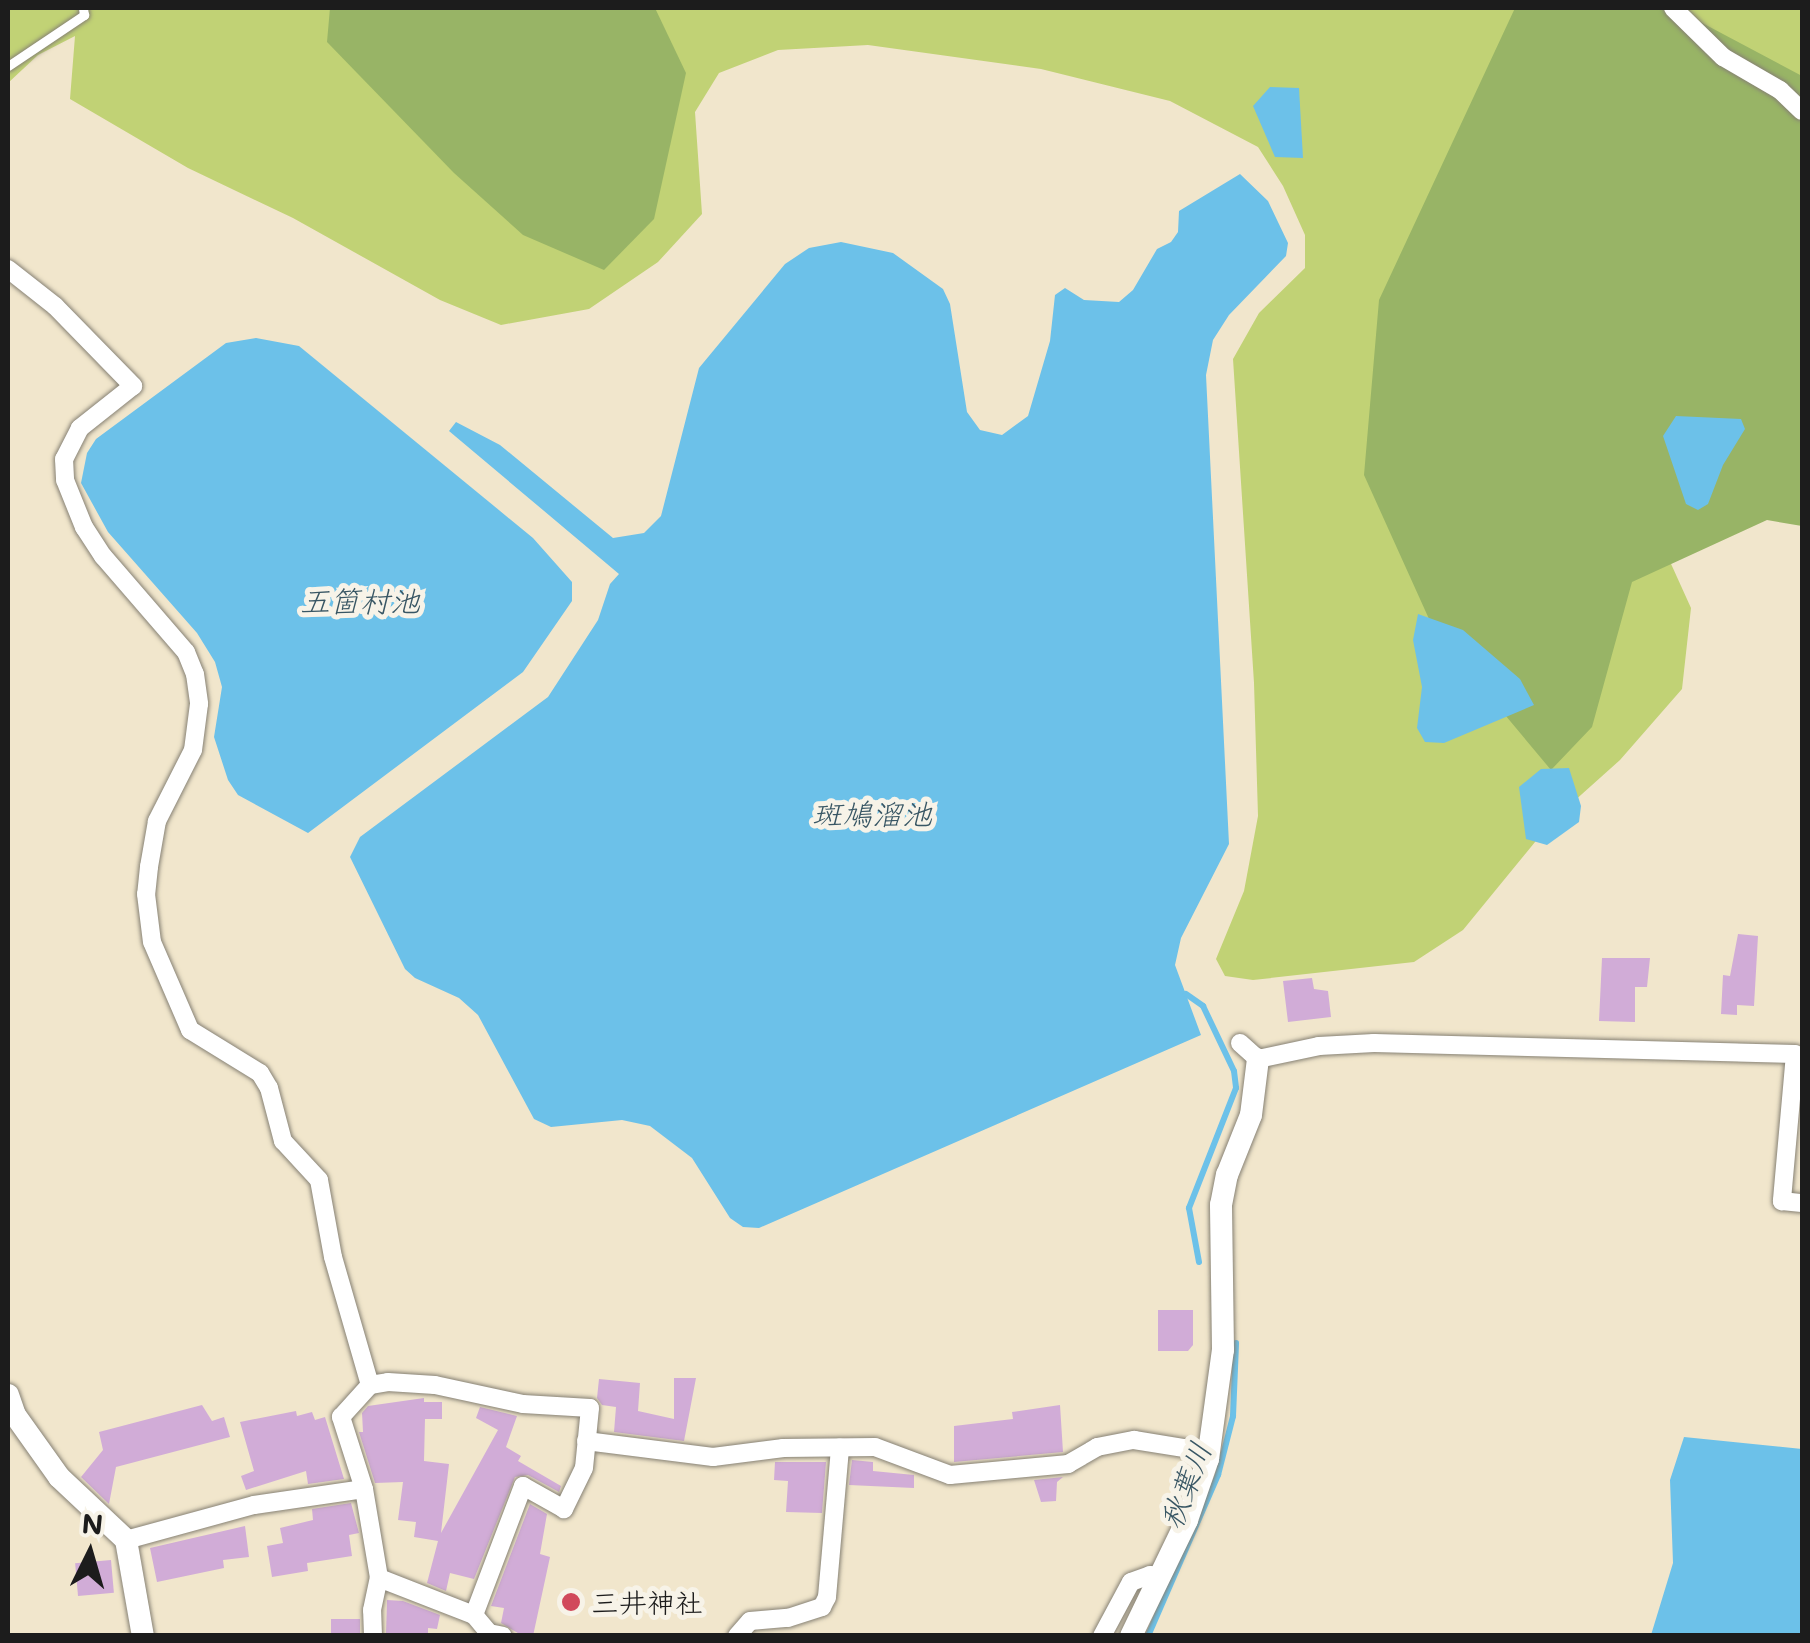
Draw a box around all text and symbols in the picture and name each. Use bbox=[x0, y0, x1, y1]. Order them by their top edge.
water label: 五箇村池 bbox=[300, 582, 420, 618]
water label: 斑鳩溜池 bbox=[812, 795, 932, 831]
water label: 秋葉川 bbox=[1152, 1437, 1218, 1533]
north arrow bbox=[40, 1503, 140, 1603]
text: N bbox=[80, 1504, 105, 1542]
place label: 三井神社 bbox=[591, 1585, 703, 1619]
marker: 三井神社 bbox=[560, 1591, 582, 1613]

